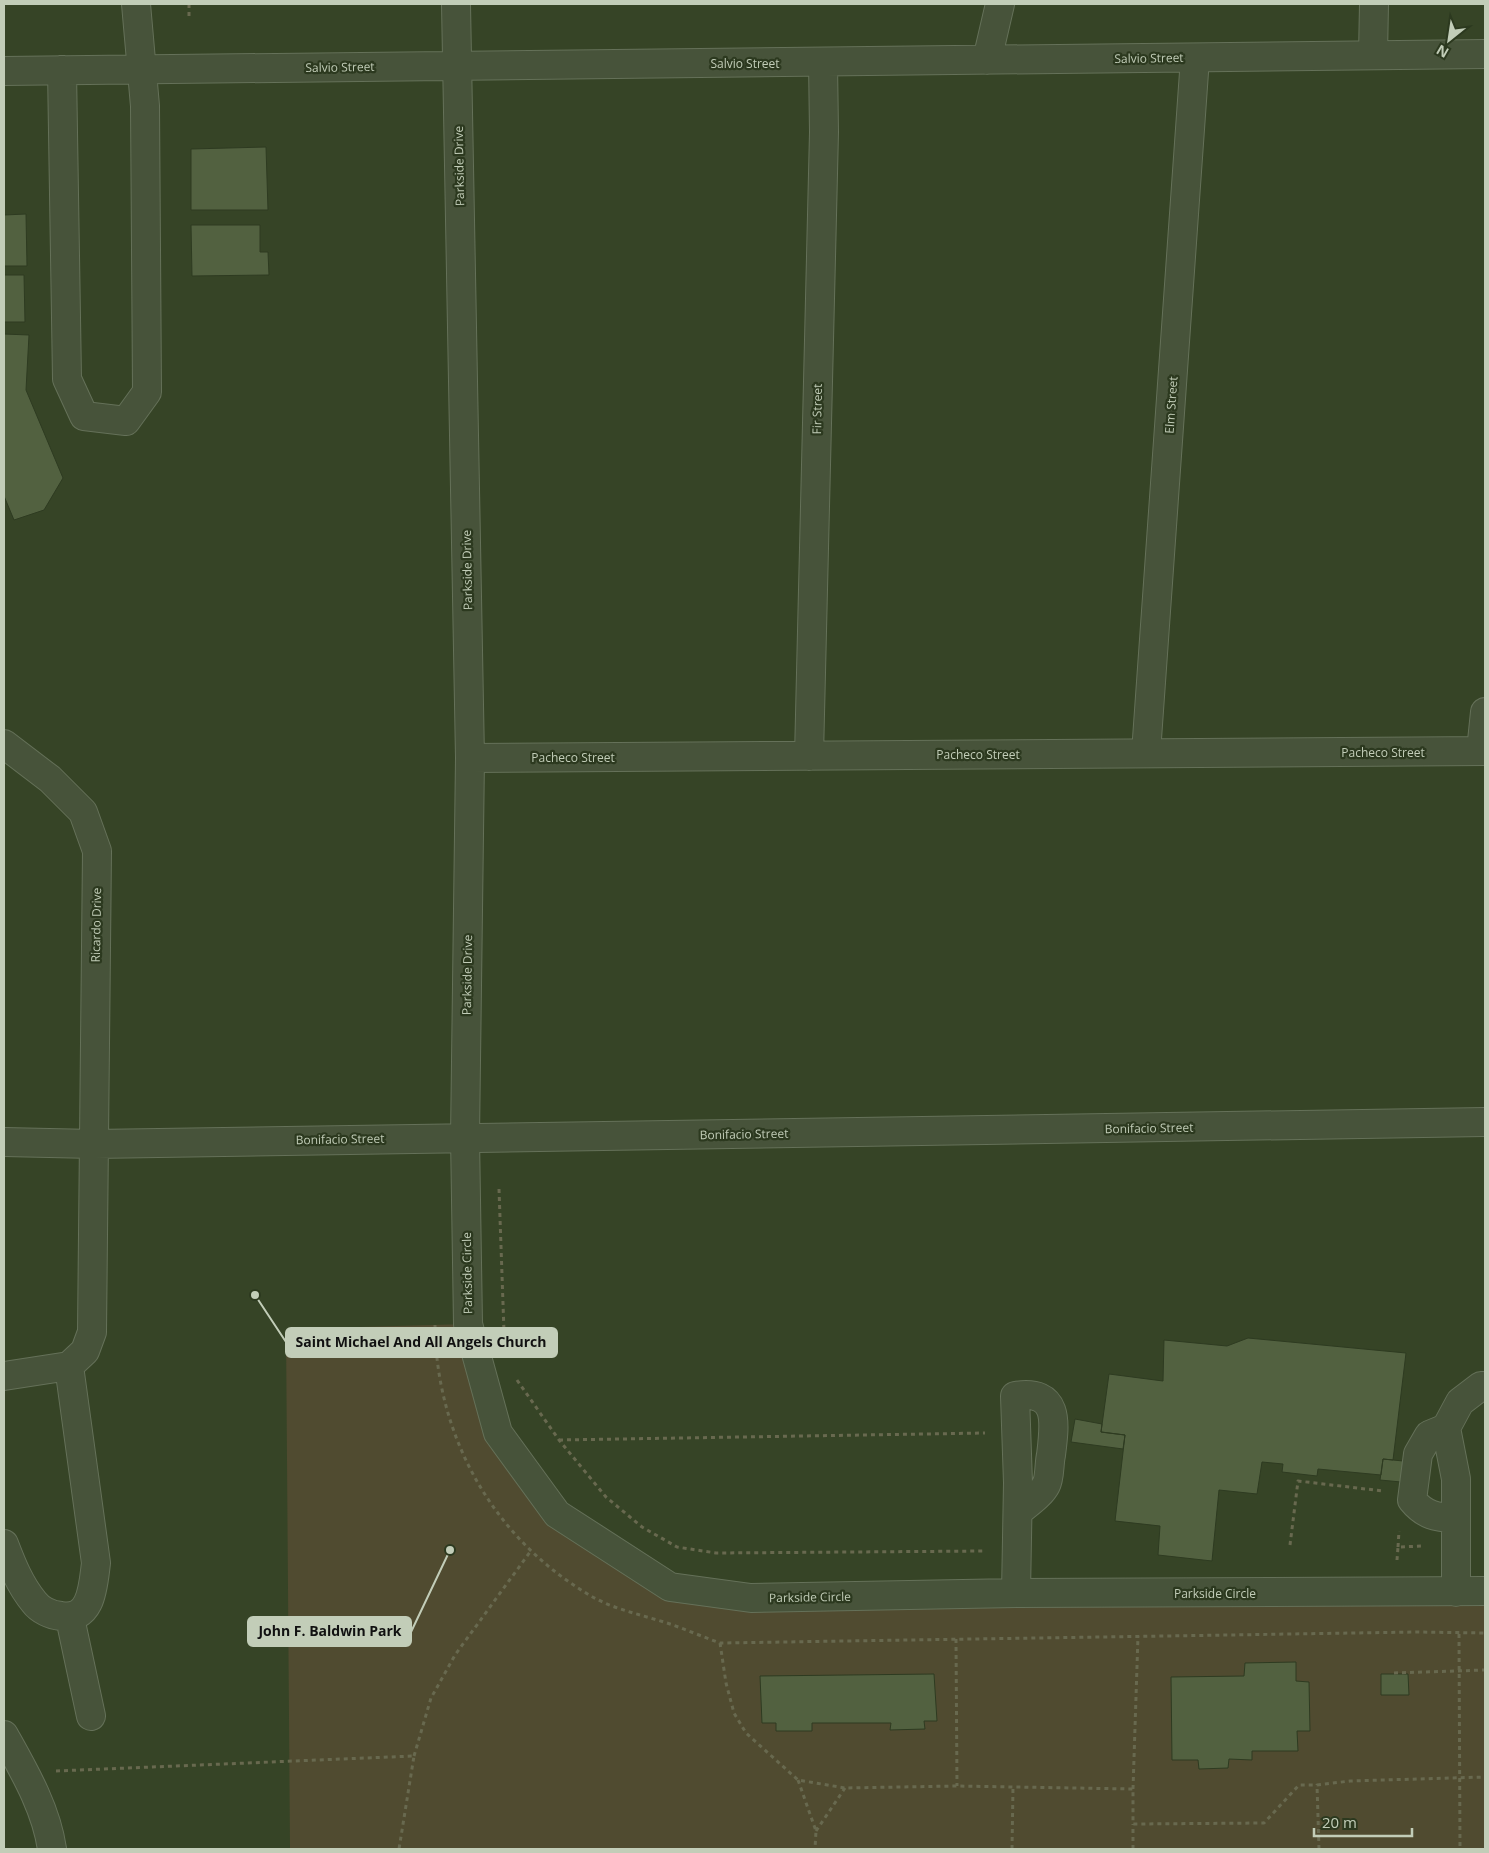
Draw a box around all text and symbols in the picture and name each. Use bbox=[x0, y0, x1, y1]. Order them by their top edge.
north arrow bbox=[1424, 15, 1474, 65]
text: N bbox=[1433, 41, 1452, 63]
street label: Salvio Street bbox=[1114, 49, 1184, 67]
street label: Salvio Street bbox=[710, 55, 780, 72]
street label: Salvio Street bbox=[305, 58, 375, 76]
street label: Parkside Drive bbox=[450, 125, 468, 206]
street label: Elm Street bbox=[1161, 376, 1181, 434]
street label: Fir Street bbox=[808, 383, 826, 435]
street label: Parkside Drive bbox=[458, 529, 476, 610]
street label: Pacheco Street bbox=[1341, 744, 1425, 761]
street label: Pacheco Street bbox=[936, 746, 1020, 763]
street label: Pacheco Street bbox=[531, 749, 615, 766]
street label: Ricardo Drive bbox=[87, 887, 105, 963]
street label: Parkside Drive bbox=[458, 934, 476, 1015]
street label: Bonifacio Street bbox=[1105, 1119, 1193, 1137]
street label: Bonifacio Street bbox=[700, 1125, 788, 1143]
street label: Bonifacio Street bbox=[296, 1130, 384, 1148]
street label: Parkside Circle bbox=[458, 1232, 476, 1314]
callout: Saint Michael And All Angels Church bbox=[286, 1328, 557, 1357]
text: Saint Michael And All Angels Church bbox=[295, 1332, 547, 1351]
street label: Parkside Circle bbox=[1174, 1585, 1256, 1602]
street label: Parkside Circle bbox=[769, 1588, 851, 1606]
callout: John F. Baldwin Park bbox=[248, 1617, 411, 1646]
text: John F. Baldwin Park bbox=[256, 1621, 402, 1640]
scale bar bbox=[1314, 1806, 1412, 1838]
text: 20 m bbox=[1322, 1812, 1357, 1832]

